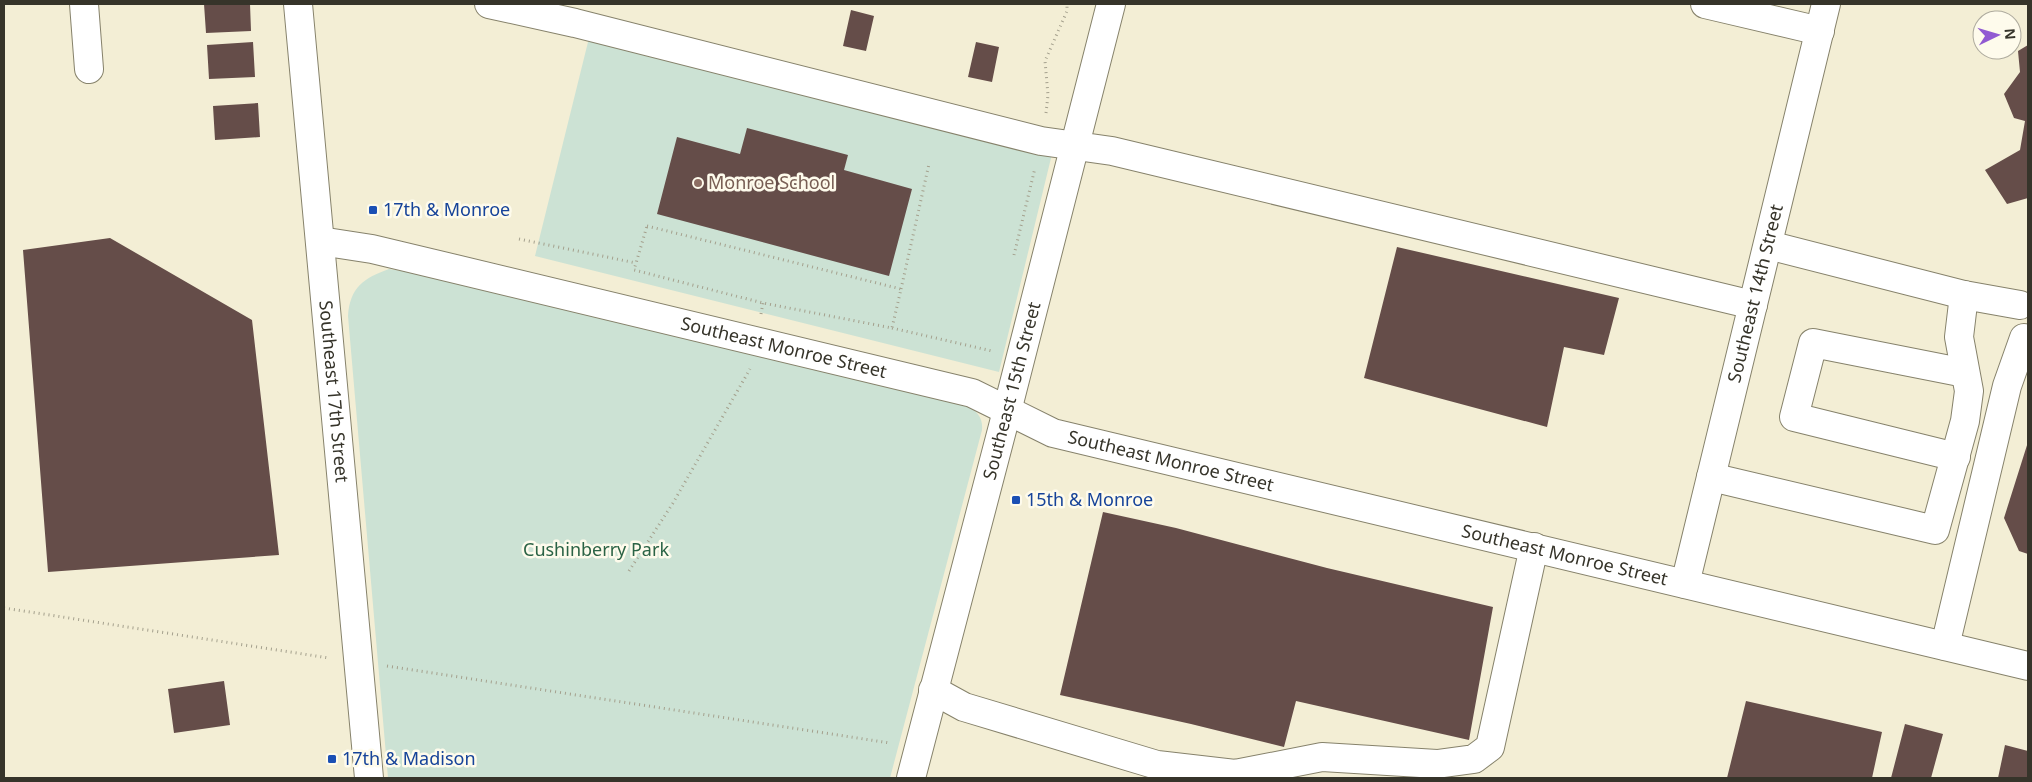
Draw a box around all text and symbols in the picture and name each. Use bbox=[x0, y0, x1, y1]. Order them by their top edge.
north arrow bbox=[1972, 10, 2022, 60]
text: N bbox=[2000, 27, 2020, 40]
place label: Monroe School bbox=[708, 170, 835, 194]
marker: Monroe School bbox=[692, 177, 704, 189]
place label: 17th & Monroe bbox=[383, 197, 510, 221]
street label: Southeast 14th Street bbox=[1721, 201, 1788, 385]
marker: 17th & Monroe bbox=[367, 204, 379, 216]
street label: Southeast 17th Street bbox=[314, 299, 355, 484]
street label: Southeast 15th Street bbox=[977, 299, 1046, 482]
street label: Southeast Monroe Street bbox=[679, 311, 890, 383]
street label: Southeast Monroe Street bbox=[1066, 424, 1277, 496]
place label: 15th & Monroe bbox=[1026, 487, 1153, 511]
marker: 15th & Monroe bbox=[1010, 494, 1022, 506]
street label: Southeast Monroe Street bbox=[1459, 518, 1671, 591]
park label: Cushinberry Park bbox=[523, 537, 669, 561]
place label: 17th & Madison bbox=[342, 746, 476, 770]
marker: 17th & Madison bbox=[326, 753, 338, 765]

